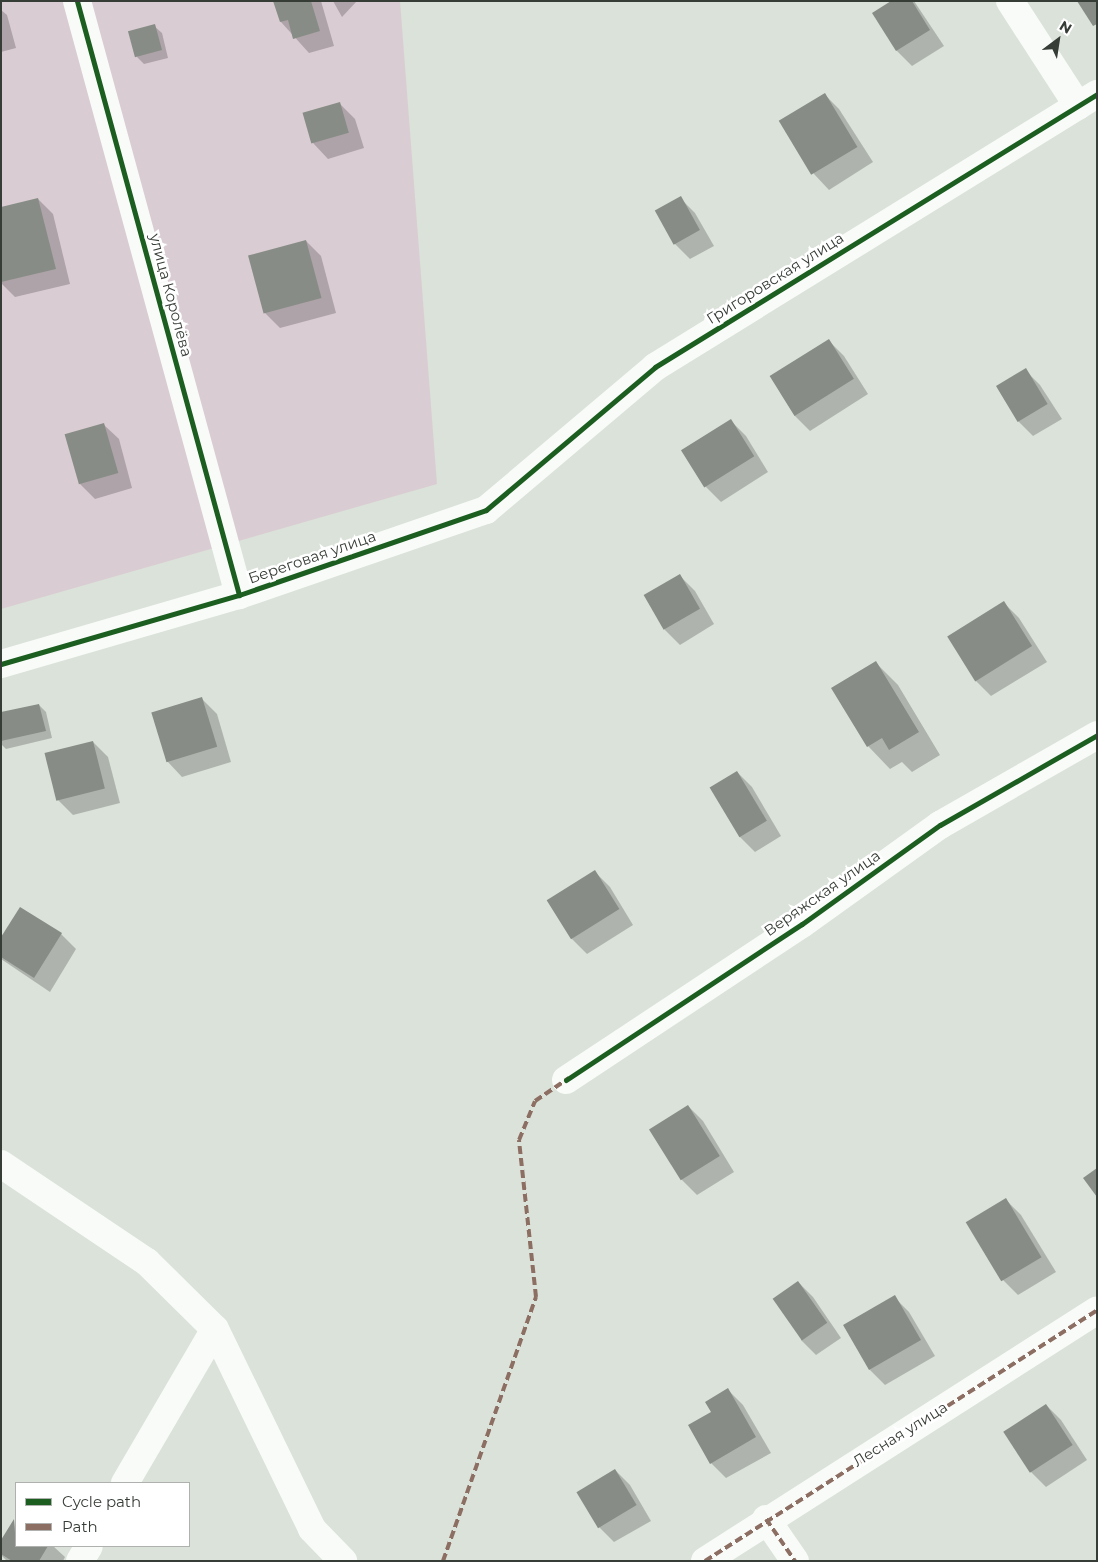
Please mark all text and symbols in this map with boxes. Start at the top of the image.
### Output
north arrow [1033,15,1083,65]
text: N [1056,17,1075,38]
street label: Григоровская улица [703,228,847,328]
street label: улица Королёва [146,231,196,359]
street label: Береговая улица [246,527,378,587]
street label: Веряжская улица [761,846,883,940]
street label: Лесная улица [849,1398,951,1470]
legend [15,1482,190,1547]
text: Cycle path [62,1492,141,1511]
text: Path [62,1517,98,1536]

